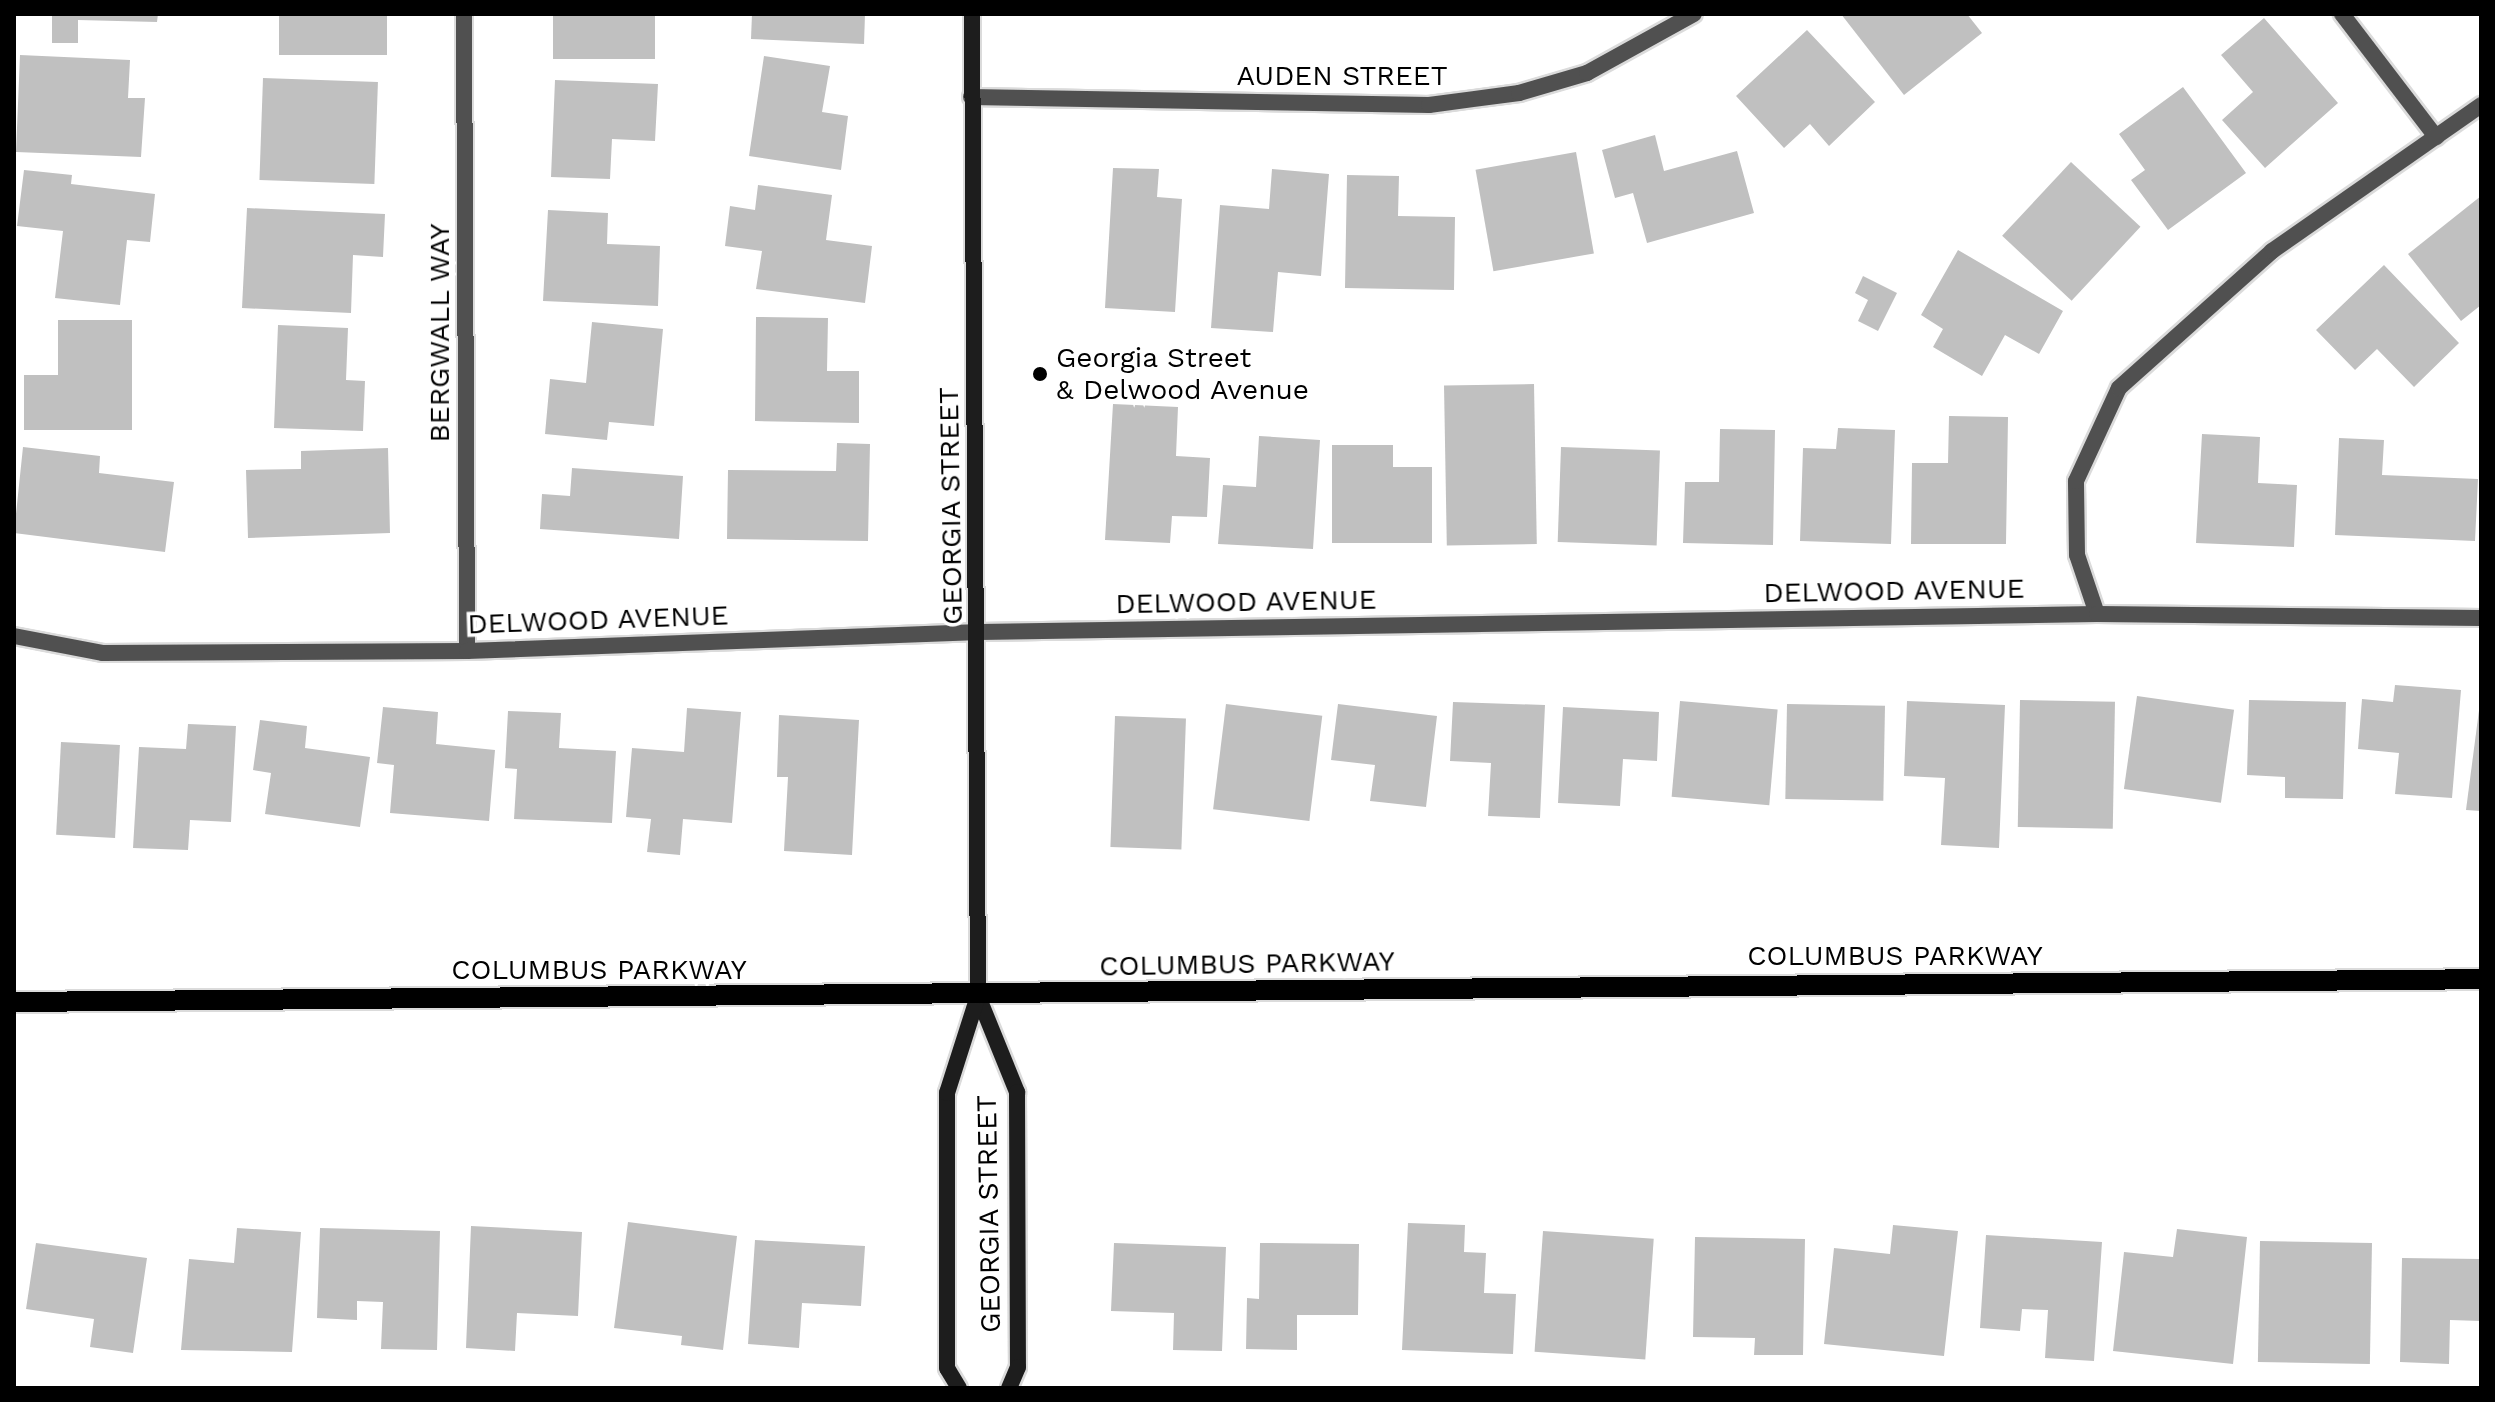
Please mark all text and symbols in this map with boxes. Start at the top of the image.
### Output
street label: AUDEN STREET [1236,59,1448,93]
street label: BERGWALL WAY [423,223,457,443]
place label: Georgia Street & Delwood Avenue [1056,341,1310,407]
marker: Georgia Street & Delwood Avenue [1031,365,1049,383]
street label: GEORGIA STREET [932,386,970,626]
street label: DELWOOD AVENUE [1763,572,2025,610]
street label: DELWOOD AVENUE [1115,583,1377,621]
street label: DELWOOD AVENUE [466,599,730,641]
street label: COLUMBUS PARKWAY [1747,939,2043,973]
street label: COLUMBUS PARKWAY [1099,945,1395,983]
street label: COLUMBUS PARKWAY [451,953,747,987]
street label: GEORGIA STREET [970,1094,1008,1334]

